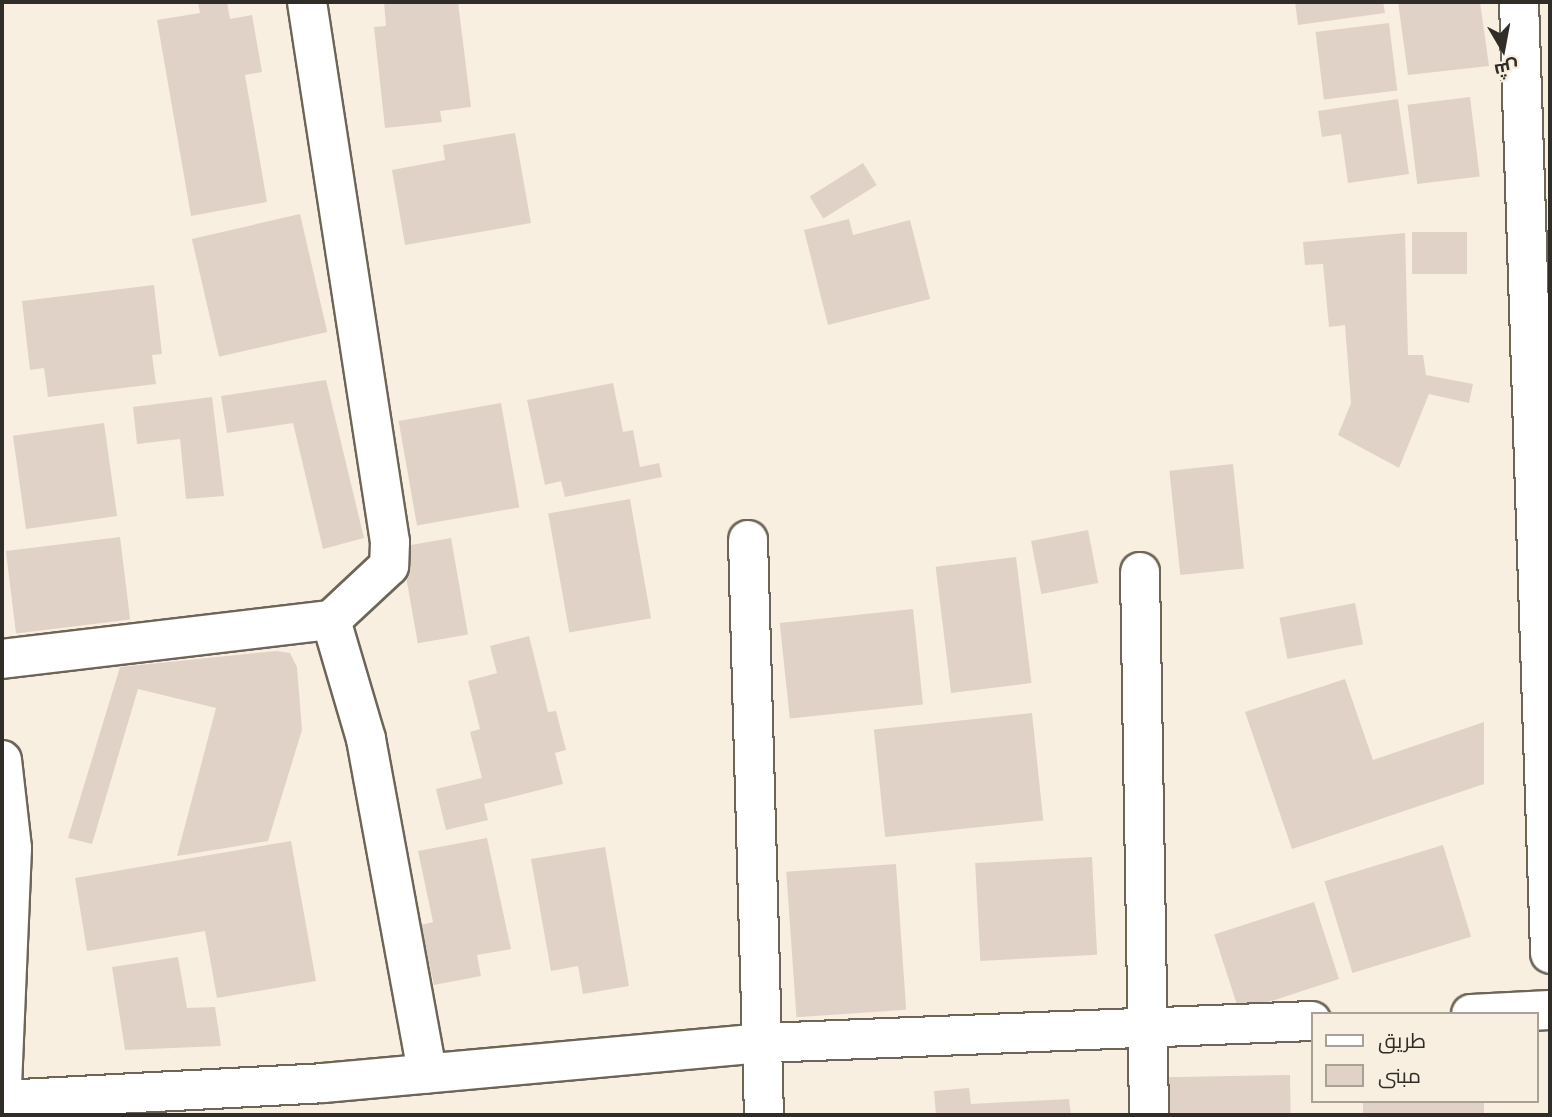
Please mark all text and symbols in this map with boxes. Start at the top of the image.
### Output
north arrow [1468,14,1538,84]
text: ش [1493,56,1521,84]
legend [1310,1012,1538,1103]
text: طريق [1378,1027,1426,1054]
text: مبنى [1378,1062,1421,1089]

